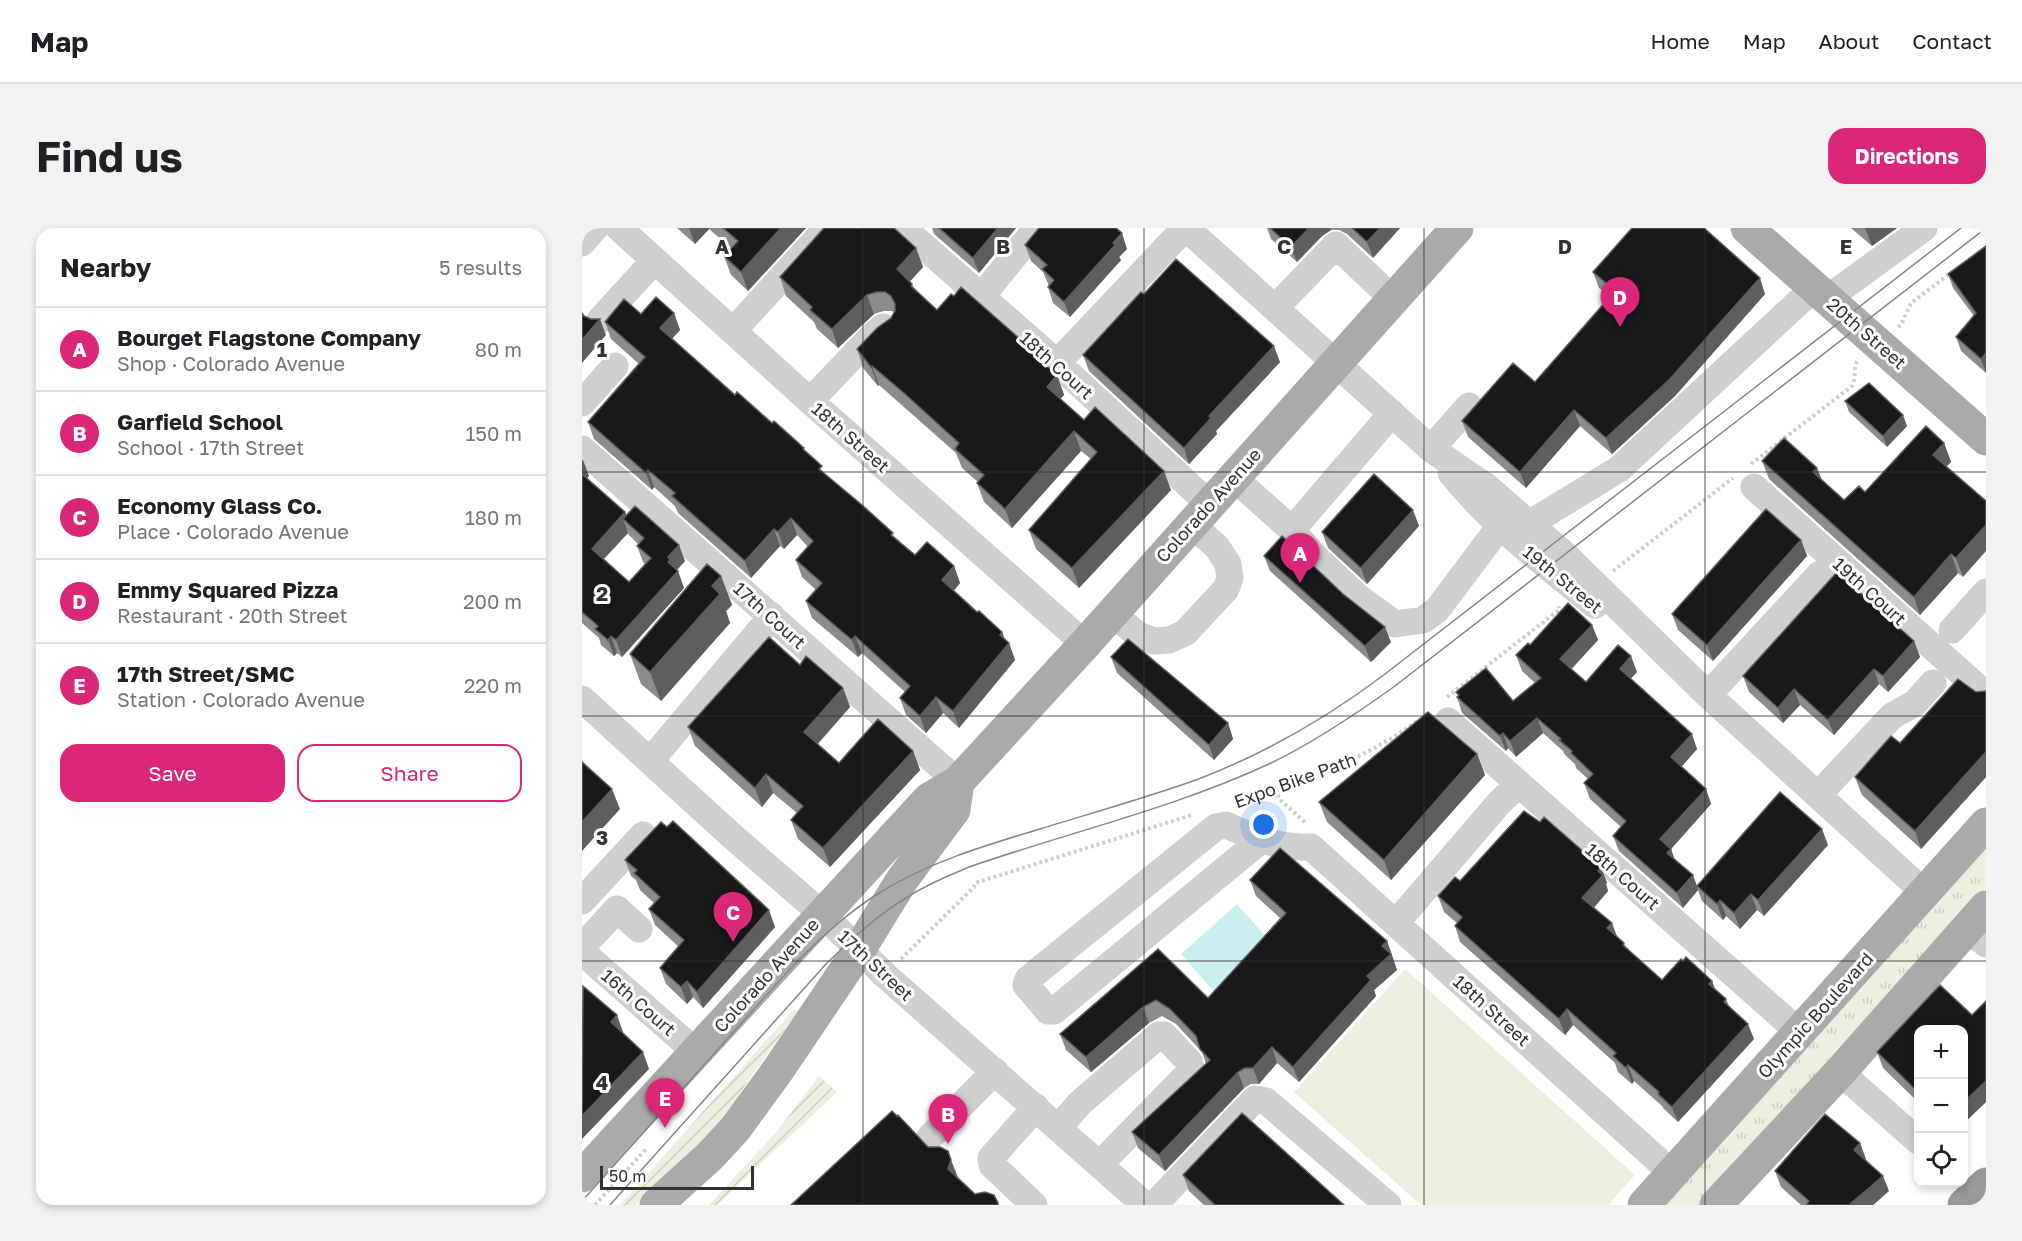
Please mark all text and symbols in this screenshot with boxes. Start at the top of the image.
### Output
text: Map [30,25,88,58]
text: Home [1650,28,1710,54]
text: Map [1743,28,1786,54]
text: About [1819,28,1879,54]
text: Contact [1912,28,1992,54]
button: Directions [1828,128,1986,184]
text: Find us [36,131,183,181]
text: A [715,234,729,258]
text: B [996,234,1010,258]
text: C [1277,234,1291,258]
text: D [1558,234,1572,258]
text: E [1840,234,1852,258]
text: Nearby [60,252,151,283]
text: 5 results [439,255,522,279]
pin: D [1600,278,1640,327]
street label: 20th Street [1823,293,1911,373]
text: Bourget Flagstone Company [117,324,421,351]
street label: 18th Court [1016,326,1098,404]
text: A [72,337,87,361]
text: 80 m [475,337,522,361]
text: 1 [597,337,607,361]
text: Shop · Colorado Avenue [117,351,345,375]
street label: 18th Street [808,397,894,477]
text: Garfield School [117,408,283,435]
text: B [72,421,87,445]
text: 150 m [466,421,522,445]
text: School · 17th Street [117,435,304,459]
street label: Colorado Avenue [1151,443,1265,567]
text: Economy Glass Co. [117,492,323,519]
text: C [72,505,87,529]
text: 180 m [465,505,522,529]
text: Place · Colorado Avenue [117,519,349,543]
pin: A [1280,534,1320,583]
street label: 19th Street [1519,540,1607,618]
street label: 19th Court [1829,552,1911,630]
text: Emmy Squared Pizza [117,576,338,603]
street label: 17th Court [729,577,811,653]
text: 2 [596,581,608,605]
text: D [72,589,87,613]
text: 200 m [463,589,522,613]
text: Restaurant · 20th Street [117,603,348,627]
text: 17th Street/SMC [117,660,295,687]
text: E [73,673,86,697]
text: 220 m [464,673,522,697]
text: Station · Colorado Avenue [117,687,365,711]
button: Save [60,744,285,802]
button: Share [297,744,522,802]
street label: Expo Bike Path [1231,748,1359,812]
your location [1249,810,1278,839]
text: 3 [596,825,608,849]
street label: 18th Court [1581,838,1665,914]
pin: C [714,892,752,942]
street label: Colorado Avenue [709,913,823,1037]
street label: 17th Street [834,925,918,1005]
street label: Olympic Boulevard [1753,947,1877,1083]
street label: 16th Court [597,964,681,1040]
street label: 18th Street [1449,970,1535,1050]
map controls [1914,1025,1968,1187]
button: + [1914,1025,1968,1079]
text: 4 [596,1070,608,1094]
pin: E [646,1078,685,1128]
button: − [1914,1079,1968,1133]
pin: B [928,1094,968,1144]
button: locate [1914,1133,1968,1187]
scale bar [600,1163,754,1190]
text: 50 m [609,1166,646,1186]

